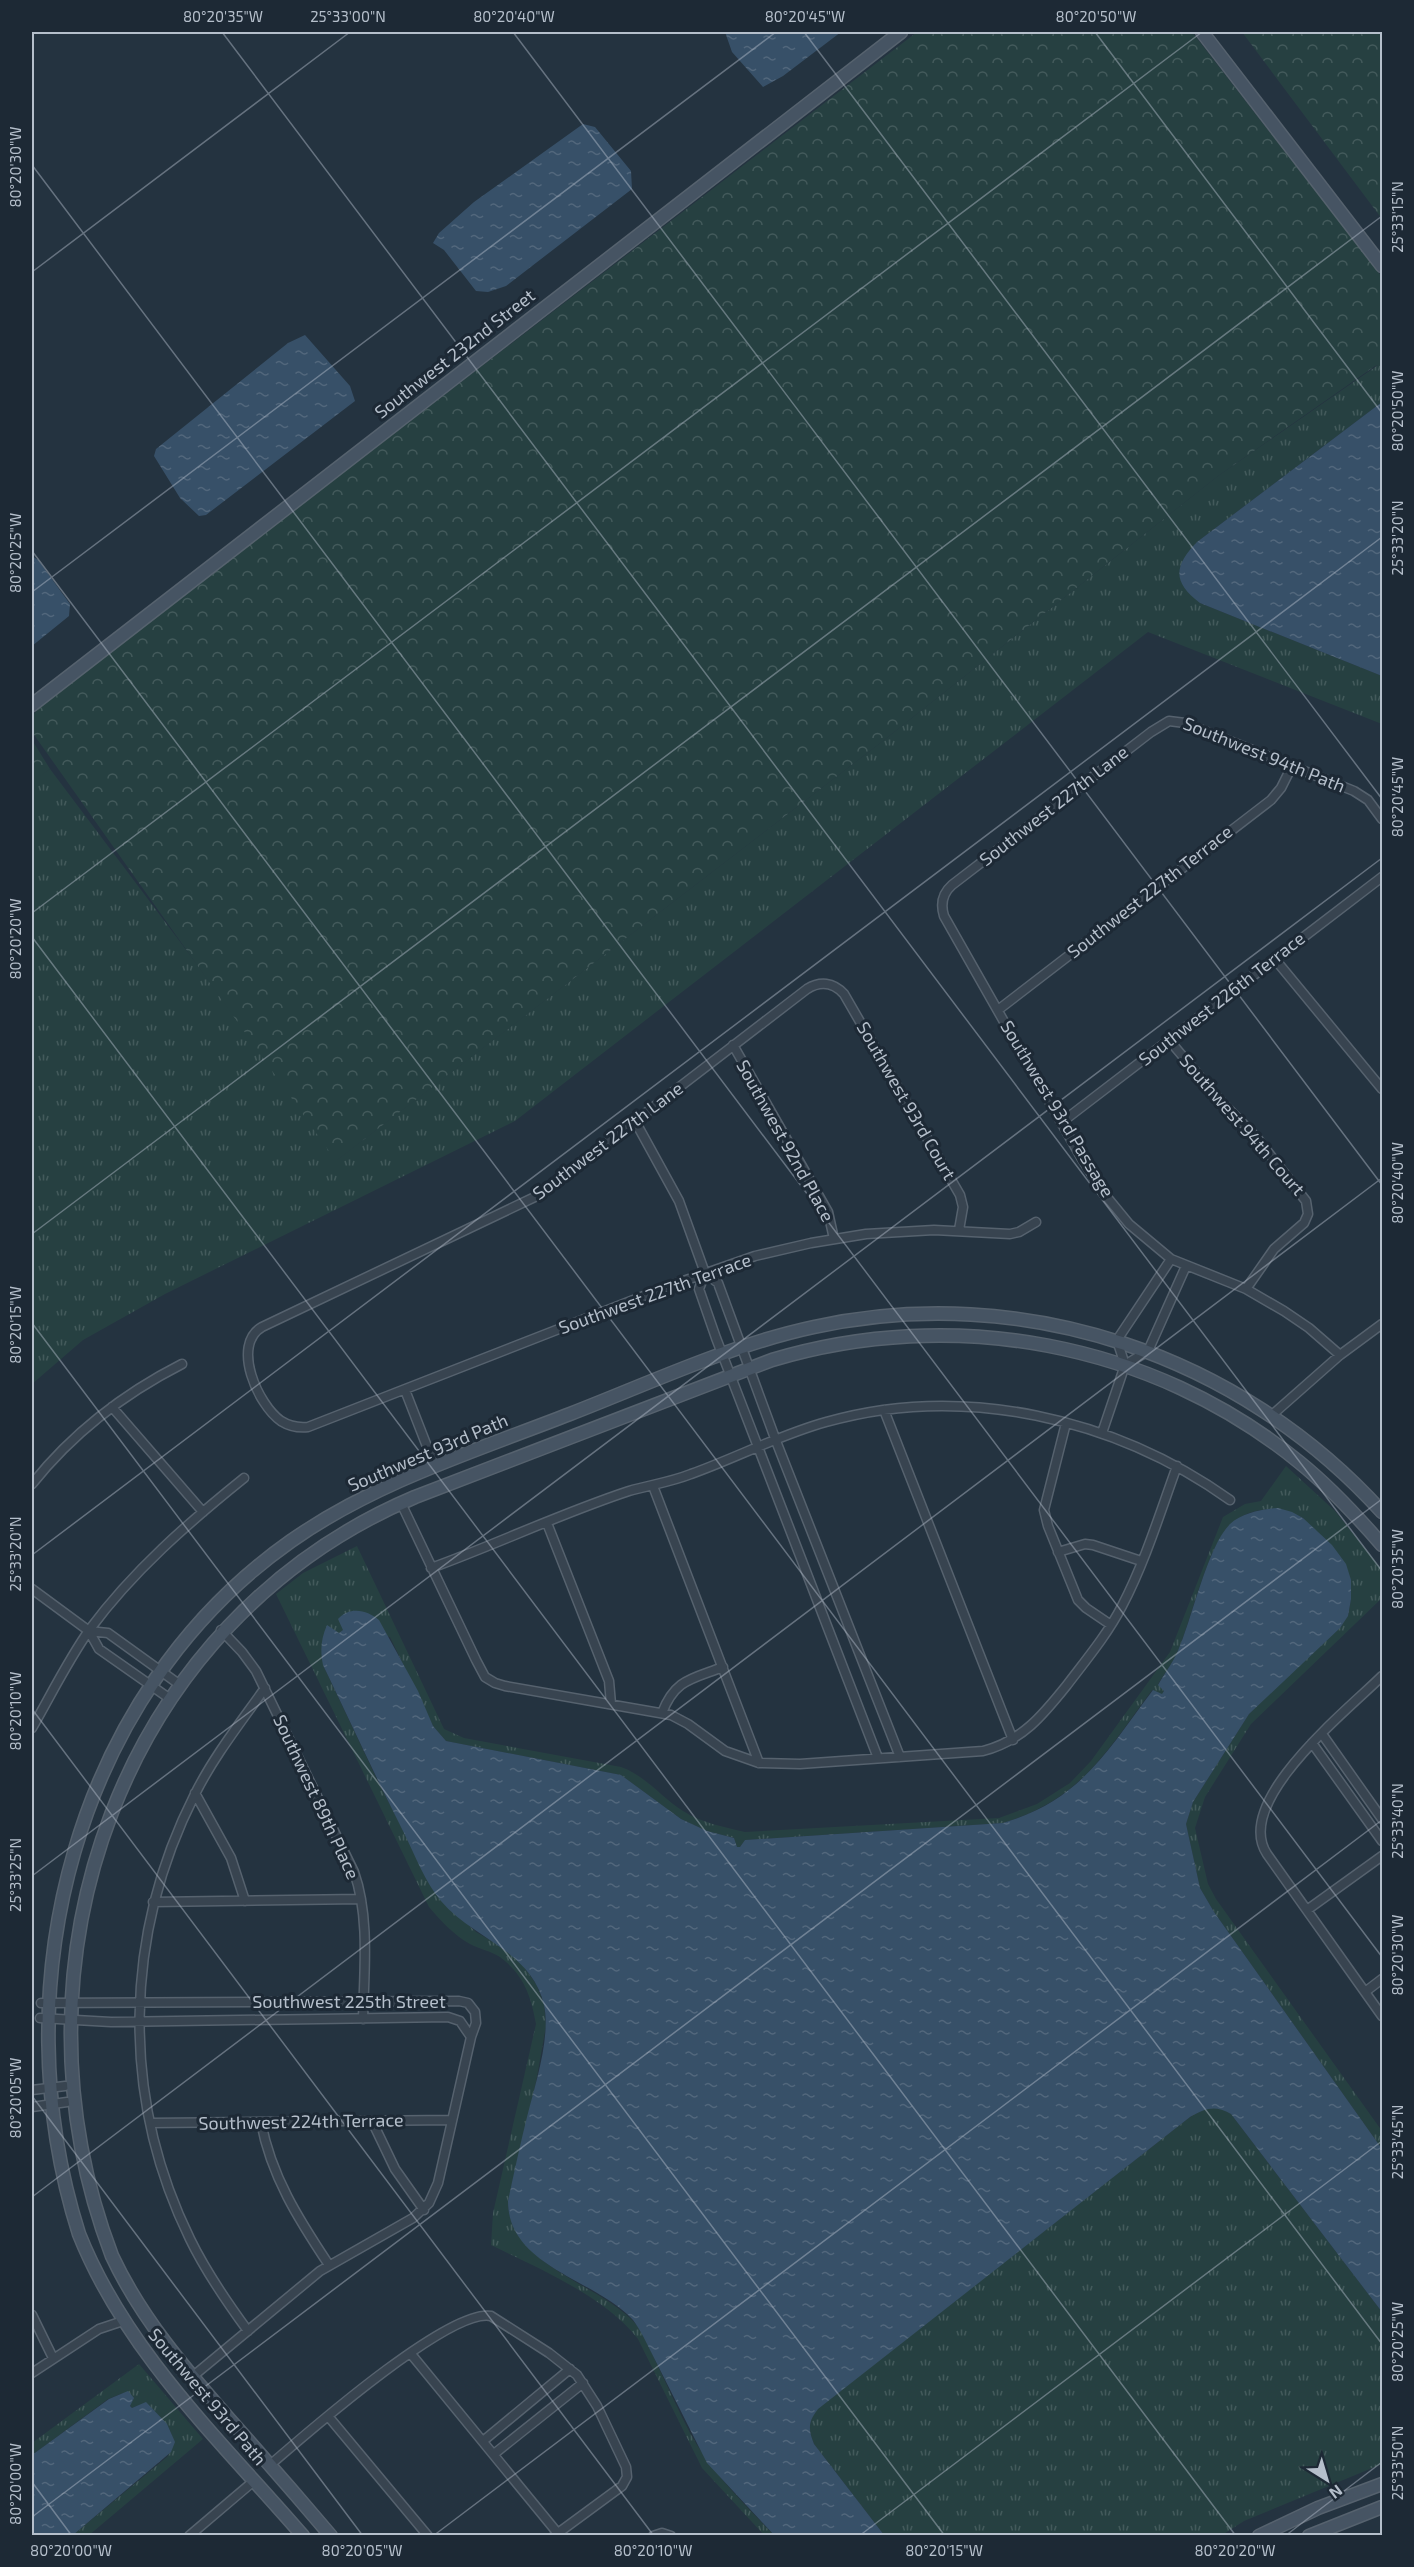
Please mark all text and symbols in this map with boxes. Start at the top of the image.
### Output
text: 80°20'35"W [183,7,263,25]
text: 25°33'00"N [310,7,386,25]
text: 80°20'40"W [473,7,555,25]
text: 80°20'45"W [765,7,845,25]
text: 80°20'50"W [1056,7,1136,25]
text: 80°20'30"W [6,126,24,208]
text: 25°33'15"N [1388,181,1406,253]
street label: Southwest 232nd Street [370,284,539,423]
text: 80°20'50"W [1388,371,1406,451]
text: 25°33'20"N [1388,500,1406,576]
text: 80°20'25"W [6,513,24,593]
street label: Southwest 94th Path [1180,712,1349,797]
street label: Southwest 227th Lane [975,740,1132,870]
text: 80°20'45"W [1388,757,1406,837]
street label: Southwest 227th Terrace [1062,820,1236,963]
text: 80°20'20"W [6,898,24,980]
street label: Southwest 226th Terrace [1134,927,1309,1070]
street label: Southwest 93rd Passage [996,1016,1119,1201]
street label: Southwest 93rd Court [853,1018,961,1184]
street label: Southwest 94th Court [1175,1049,1310,1200]
street label: Southwest 92nd Place [732,1056,840,1225]
street label: Southwest 227th Lane [528,1077,687,1204]
text: 80°20'40"W [1388,1142,1406,1224]
street label: Southwest 227th Terrace [555,1248,754,1338]
text: 80°20'15"W [6,1286,24,1364]
street label: Southwest 93rd Path [344,1408,511,1496]
text: 25°33'20"N [6,1516,24,1592]
text: 80°20'35"W [1388,1529,1406,1609]
text: 80°20'10"W [6,1672,24,1750]
street label: Southwest 89th Place [269,1711,365,1882]
text: 25°33'40"N [1388,1783,1406,1859]
text: 25°33'25"N [6,1838,24,1912]
text: 80°20'30"W [1388,1914,1406,1996]
street label: Southwest 225th Street [252,1990,446,2012]
text: 80°20'05"W [6,2058,24,2138]
text: 25°33'45"N [1388,2105,1406,2179]
street label: Southwest 224th Terrace [198,2108,404,2134]
text: 80°20'25"W [1388,2302,1406,2382]
street label: Southwest 93rd Path [144,2323,271,2469]
text: 25°33'50"N [1388,2426,1406,2500]
text: 80°20'00"W [6,2443,24,2525]
north arrow [1297,2450,1357,2510]
text: N [1326,2481,1347,2503]
text: 80°20'00"W [30,2541,112,2559]
text: 80°20'05"W [322,2541,402,2559]
text: 80°20'10"W [614,2541,692,2559]
text: 80°20'15"W [905,2541,983,2559]
text: 80°20'20"W [1194,2541,1276,2559]

